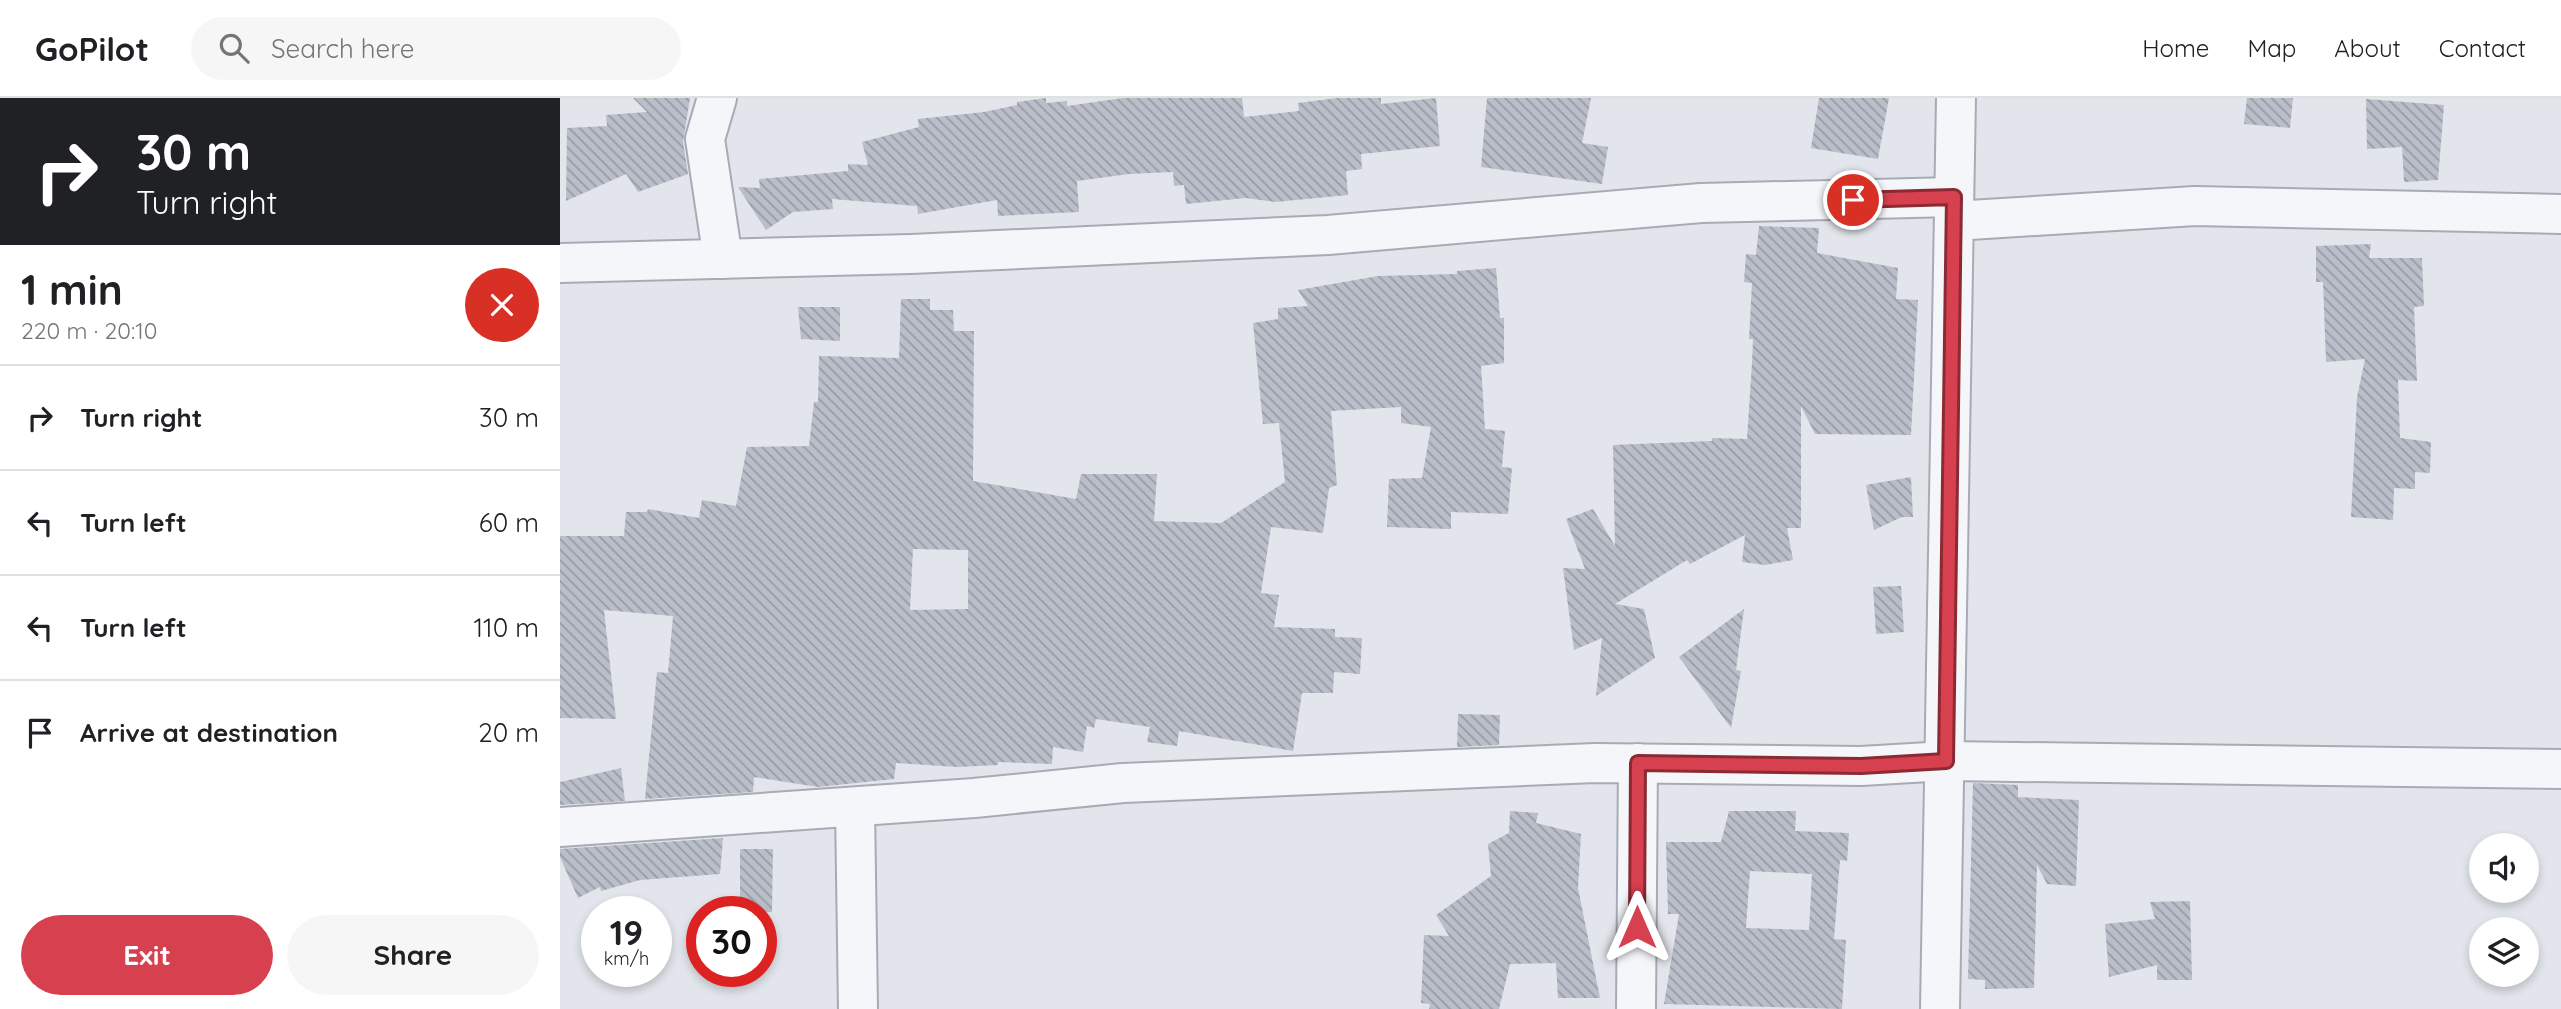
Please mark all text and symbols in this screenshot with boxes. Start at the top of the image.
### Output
search box [191,17,681,80]
text: GoPilot [35,28,149,69]
icon: search [215,29,253,67]
text: Search here [271,32,414,65]
text: Home [2142,33,2209,63]
text: Map [2247,33,2296,63]
text: About [2334,33,2401,63]
text: Contact [2439,33,2526,63]
text: 30 m [136,121,251,182]
icon: right [21,126,112,217]
pin [1823,170,1883,230]
icon: arrive [1834,181,1872,219]
text: Turn right [136,182,277,222]
text: 1 min [21,263,123,316]
button: close [465,268,539,342]
text: 220 m · 20:10 [21,316,157,345]
icon: right [21,399,59,437]
text: Turn right [80,401,202,434]
text: 30 m [479,401,539,434]
icon: left [21,504,59,542]
text: Turn left [80,506,187,539]
text: 60 m [479,506,539,539]
icon: left [21,609,59,647]
text: Turn left [80,611,187,644]
text: 110 m [473,611,539,644]
icon: arrive [21,714,59,752]
text: Arrive at destination [80,716,338,749]
text: 20 m [478,716,539,749]
map controls [2469,833,2539,987]
button: sound [2469,833,2539,903]
position arrow [1600,890,1674,964]
speed limit sign: 30 [686,896,777,987]
text: 19 [610,910,643,954]
button: Exit [21,915,273,995]
button: Share [287,915,539,995]
button: layers [2469,917,2539,987]
text: km/h [604,947,649,970]

